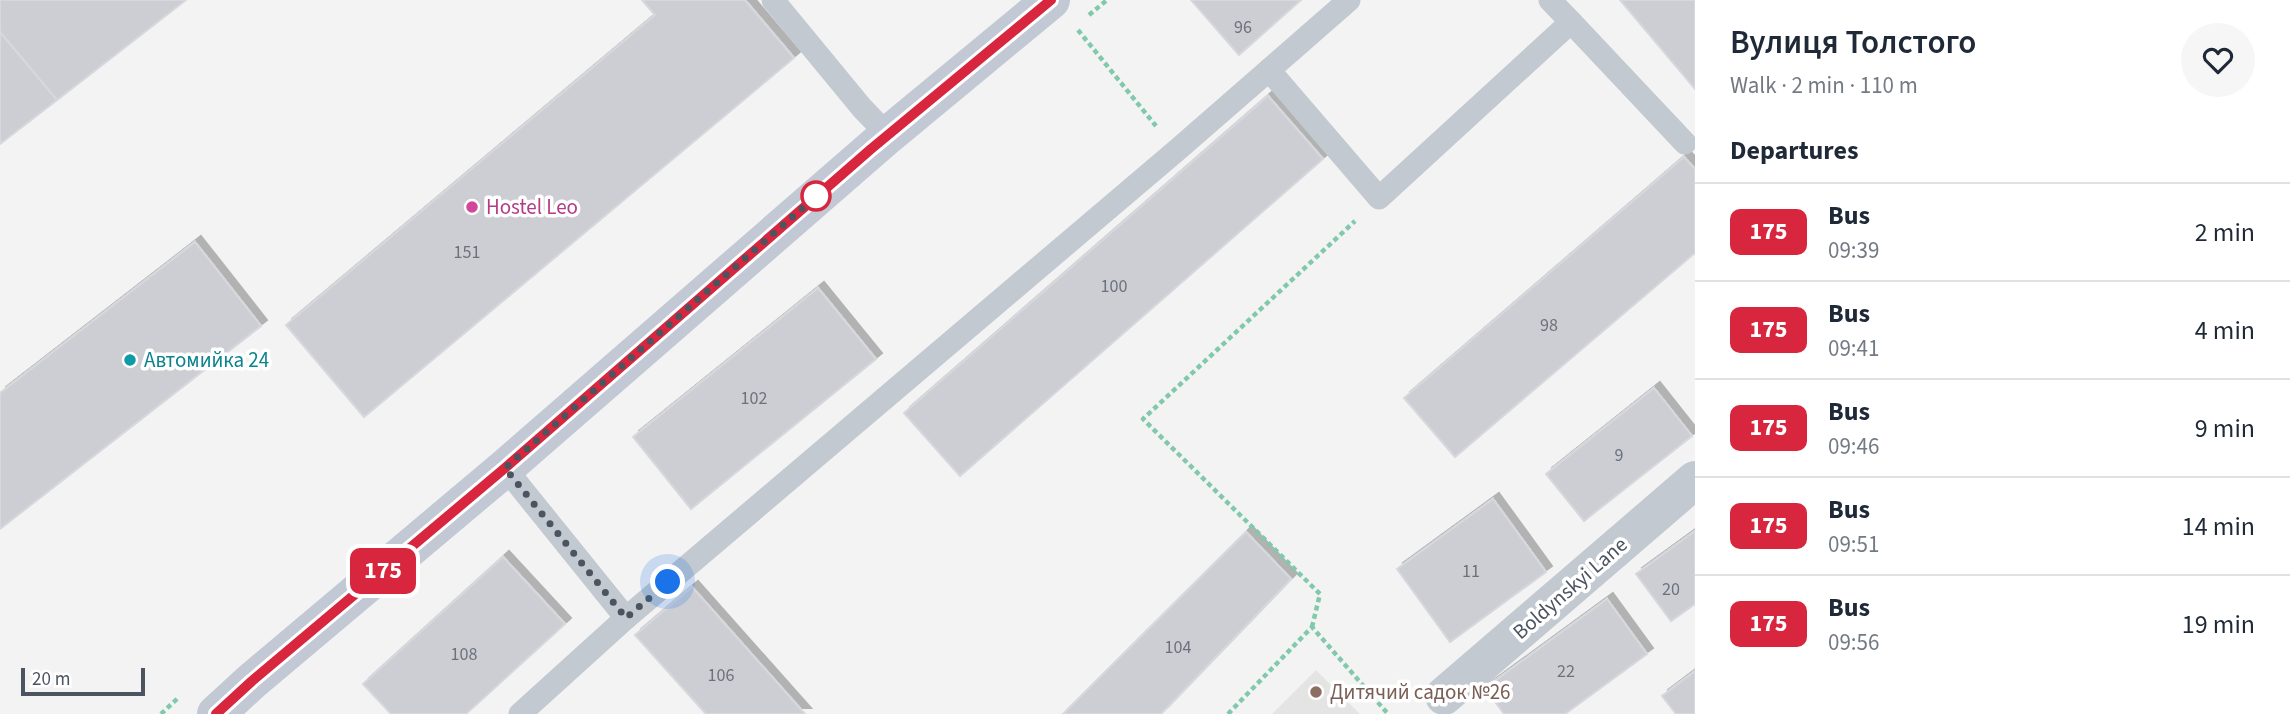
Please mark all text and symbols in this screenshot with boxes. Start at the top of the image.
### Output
house number: 96 [1234,15,1252,40]
text: Вулиця Толстого [1730,19,1976,66]
button: heart [2181,23,2255,97]
text: Walk · 2 min · 110 m [1730,69,1918,102]
text: Departures [1730,132,1858,169]
unlabelled marker [801,181,831,211]
place label: Hostel Leo [486,192,578,222]
text: Bus [1828,197,1870,234]
marker: Hostel Leo [464,199,480,215]
text: 175 [1749,214,1788,249]
text: 2 min [2195,214,2255,251]
text: 09:39 [1828,234,1879,267]
house number: 151 [454,240,480,265]
house number: 100 [1101,274,1127,299]
text: Bus [1828,295,1870,332]
text: 175 [1749,312,1788,347]
text: 4 min [2195,312,2255,349]
house number: 98 [1540,313,1558,338]
text: 09:41 [1828,332,1879,365]
place label: Автомийка 24 [144,345,269,375]
marker: Автомийка 24 [122,352,138,368]
house number: 102 [741,386,767,411]
text: Bus [1828,393,1870,430]
text: 175 [1749,410,1788,445]
text: 9 min [2195,410,2255,447]
text: 09:46 [1828,430,1879,463]
house number: 9 [1615,443,1624,468]
text: Bus [1828,491,1870,528]
text: 175 [1749,508,1788,543]
text: 14 min [2182,508,2255,545]
text: 09:51 [1828,528,1879,561]
street label: Boldynskyi Lane [1506,530,1634,646]
line badge: 175 [343,548,423,594]
text: 175 [364,553,402,588]
house number: 11 [1462,559,1480,584]
your location [650,564,685,599]
house number: 20 [1662,577,1680,602]
text: Bus [1828,589,1870,626]
text: 175 [1749,606,1788,641]
text: 19 min [2182,606,2255,643]
text: 09:56 [1828,626,1879,659]
house number: 104 [1165,635,1191,660]
house number: 108 [451,642,477,667]
house number: 22 [1557,659,1575,684]
house number: 106 [708,663,734,688]
scale bar [21,665,145,697]
text: 20 m [32,666,70,693]
place label: Дитячий садок №26 [1330,677,1511,707]
marker: Дитячий садок №26 [1308,684,1324,700]

